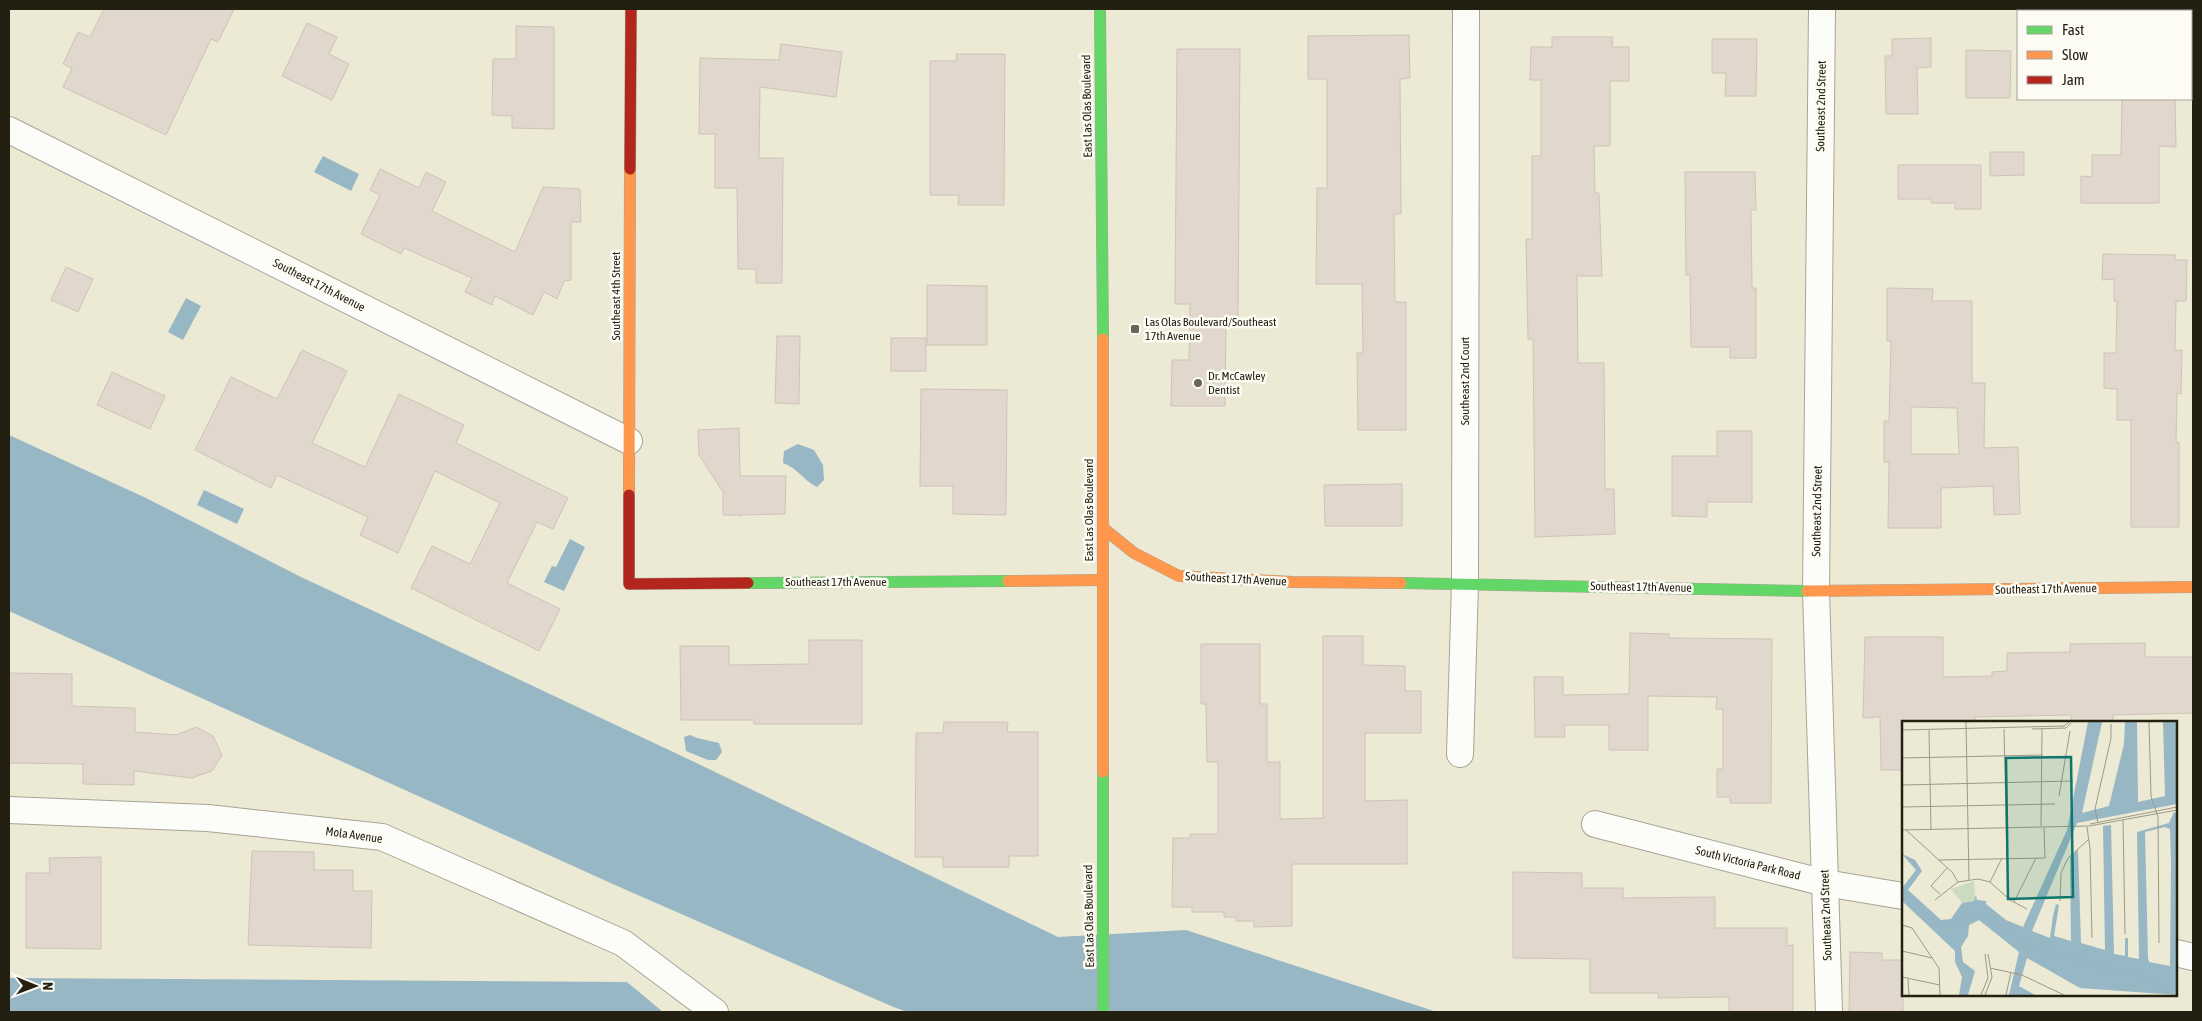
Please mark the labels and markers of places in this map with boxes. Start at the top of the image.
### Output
place label: Las Olas Boulevard/Southeast 17th Avenue [1145,315,1277,343]
marker: Las Olas Boulevard/Southeast 17th Avenue [1129,323,1141,335]
place label: Dr. McCawley Dentist [1208,369,1266,397]
marker: Dr. McCawley Dentist [1192,377,1204,389]

